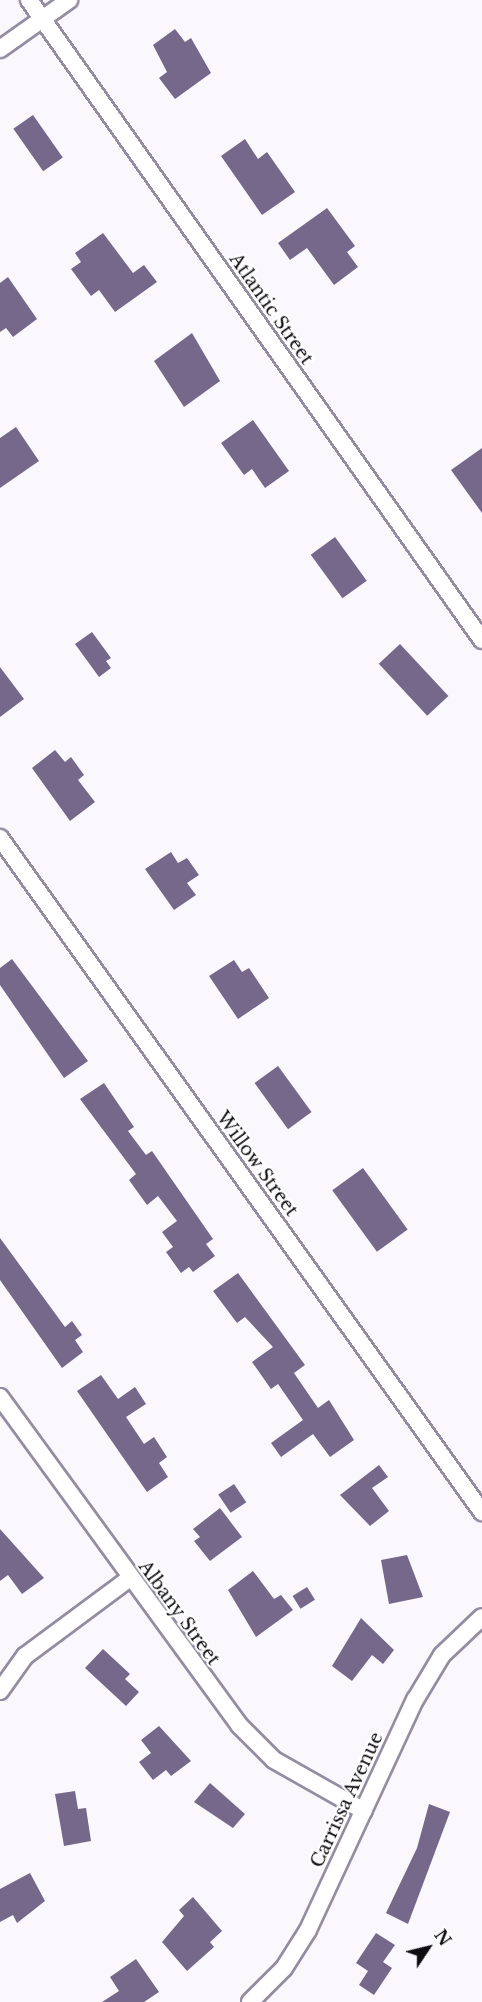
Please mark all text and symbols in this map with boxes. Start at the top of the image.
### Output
street label: Atlantic Street [225,249,317,369]
street label: Willow Street [212,1107,302,1221]
street label: Albany Street [134,1556,224,1670]
street label: Carrissa Avenue [306,1728,388,1872]
north arrow [398,1918,458,1978]
text: N [430,1926,455,1950]

